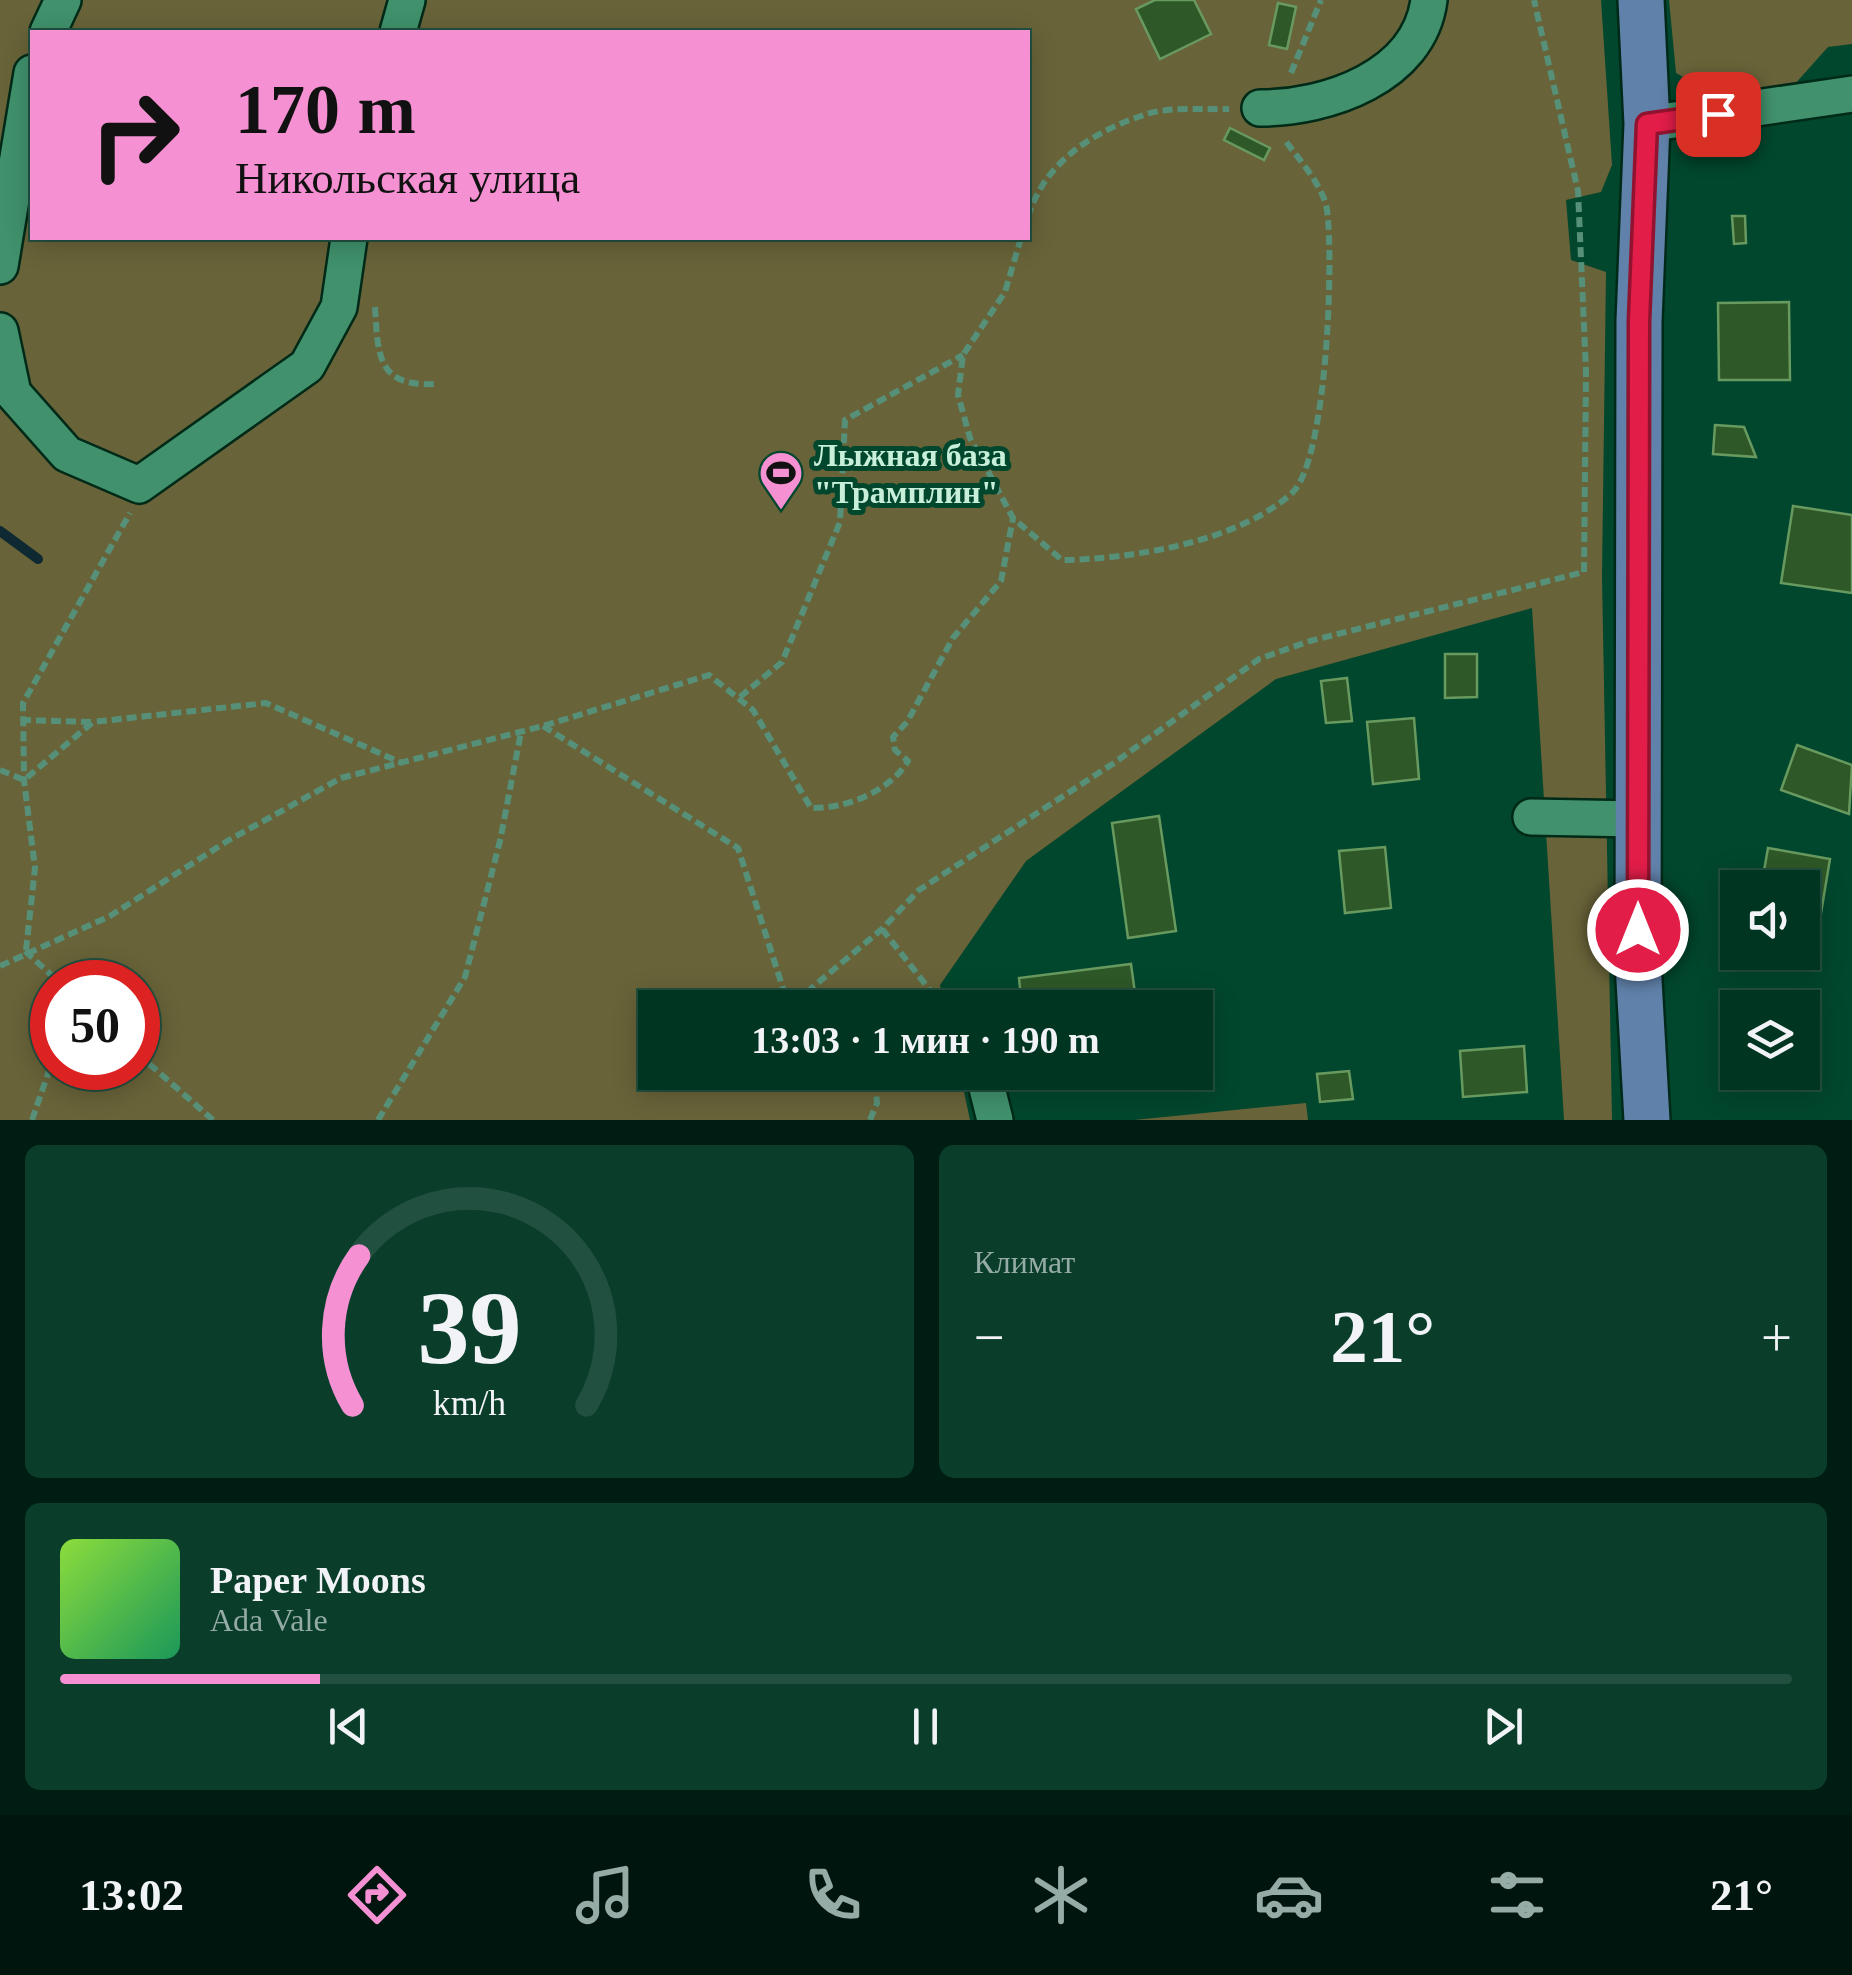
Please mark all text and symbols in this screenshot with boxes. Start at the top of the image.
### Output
icon: right [70,70,200,200]
text: 170 m [235,71,416,148]
pin [1676,72,1761,157]
icon: arrive [1691,87,1746,142]
text: Никольская улица [235,153,580,203]
place label: Лыжная база "Трамплин" [814,437,1007,510]
sports icon: Лыжная база "Трамплин" [758,450,804,511]
map controls [1720,870,1820,1090]
button: sound [1720,870,1820,970]
position arrow [1586,878,1690,982]
speed limit sign: 50 [30,960,160,1090]
button: layers [1720,990,1820,1090]
text: 13:03 · 1 мин · 190 m [751,1019,1100,1061]
text: Климат [974,1244,1075,1280]
text: 39 [417,1270,521,1385]
text: 21° [1330,1295,1435,1378]
text: − [974,1307,1005,1368]
text: + [1761,1307,1792,1368]
text: km/h [433,1383,506,1423]
text: Paper Moons [210,1559,426,1601]
text: Ada Vale [210,1602,328,1638]
icon: previous [321,1699,376,1754]
icon: pause [898,1699,953,1754]
icon: next [1476,1699,1531,1754]
icon: directions [342,1860,412,1930]
icon: music [570,1860,640,1930]
icon: phone [798,1860,868,1930]
icon: climate [1026,1860,1096,1930]
icon: car [1254,1860,1324,1930]
icon: filters [1482,1860,1552,1930]
text: 13:02 [79,1870,184,1920]
text: 21° [1710,1870,1773,1920]

